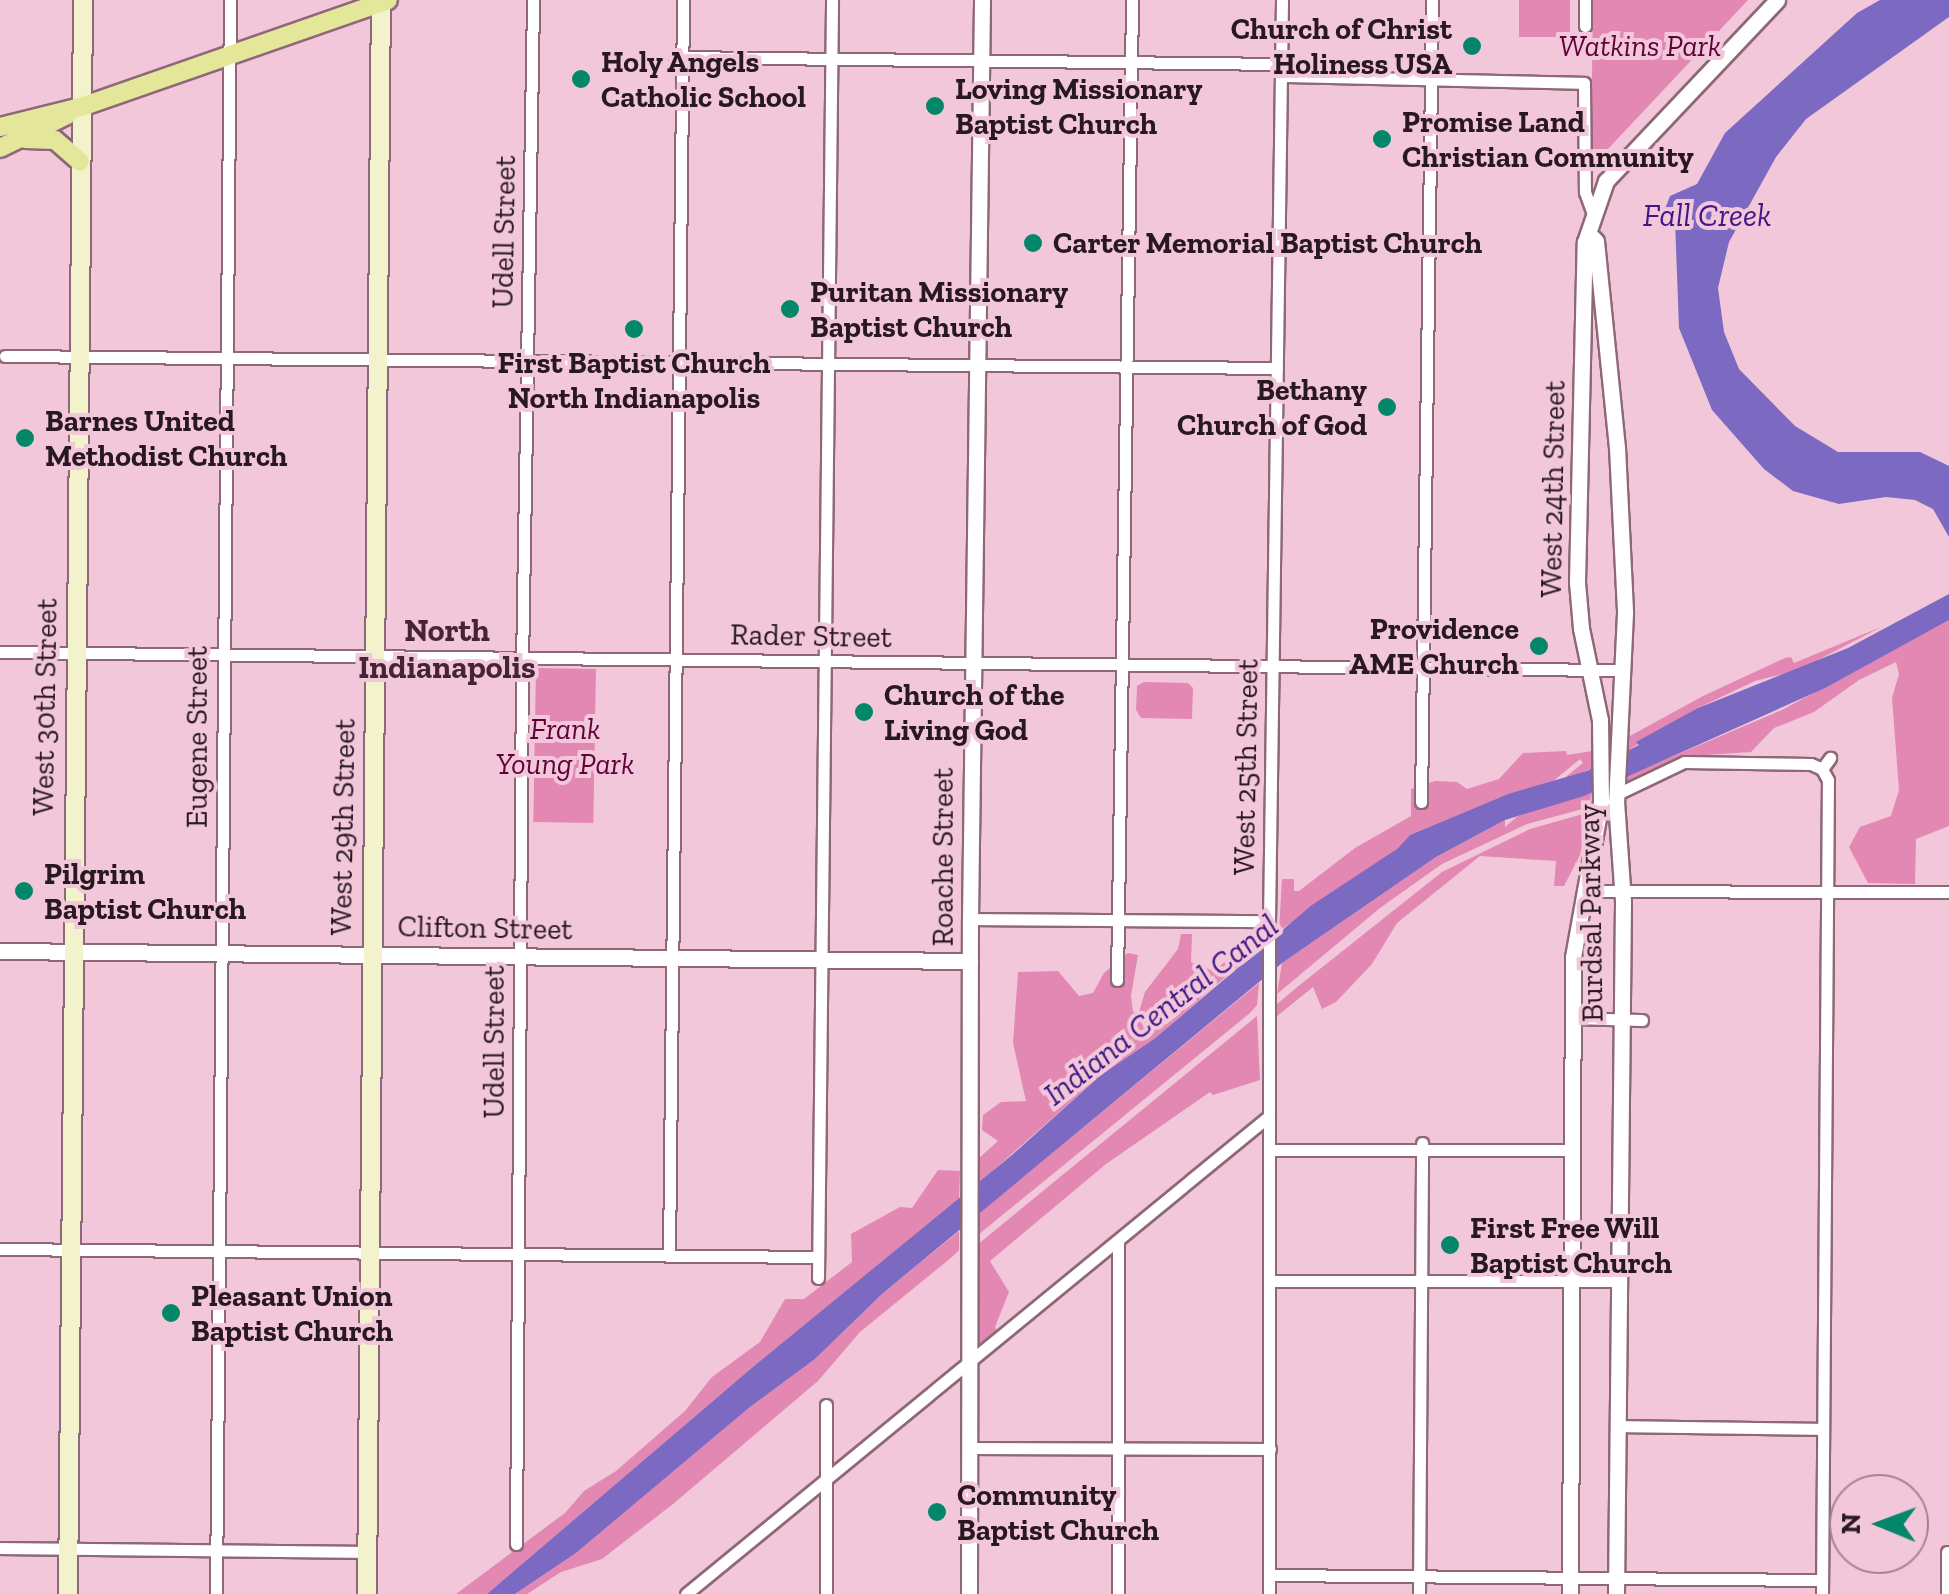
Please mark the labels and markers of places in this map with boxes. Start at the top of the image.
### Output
place label: Church of Christ Holiness USA [1231,11,1452,82]
marker: Church of Christ Holiness USA [1461,35,1483,57]
place label: Holy Angels Catholic School [601,44,806,114]
marker: Holy Angels Catholic School [570,68,592,90]
place label: Loving Missionary Baptist Church [955,71,1202,142]
marker: Loving Missionary Baptist Church [924,95,946,117]
place label: Promise Land Christian Community [1402,104,1694,174]
marker: Promise Land Christian Community [1371,128,1393,150]
place label: Carter Memorial Baptist Church [1053,225,1483,261]
marker: Carter Memorial Baptist Church [1022,232,1044,254]
place label: Puritan Missionary Baptist Church [810,274,1068,344]
marker: Puritan Missionary Baptist Church [779,298,801,320]
marker: First Baptist Church North Indianapolis [623,318,645,340]
place label: First Baptist Church North Indianapolis [498,345,770,416]
place label: Bethany Church of God [1177,372,1367,442]
marker: Bethany Church of God [1376,396,1398,418]
place label: Barnes United Methodist Church [45,403,287,474]
marker: Barnes United Methodist Church [14,427,36,449]
place label: Providence AME Church [1349,611,1519,682]
marker: Providence AME Church [1528,635,1550,657]
place label: Church of the Living God [884,677,1064,748]
marker: Church of the Living God [853,701,875,723]
place label: Pilgrim Baptist Church [44,856,246,926]
marker: Pilgrim Baptist Church [13,880,35,902]
place label: First Free Will Baptist Church [1470,1210,1672,1280]
marker: First Free Will Baptist Church [1439,1234,1461,1256]
place label: Pleasant Union Baptist Church [191,1278,393,1348]
marker: Pleasant Union Baptist Church [160,1302,182,1324]
place label: Community Baptist Church [957,1477,1159,1548]
marker: Community Baptist Church [926,1501,948,1523]

